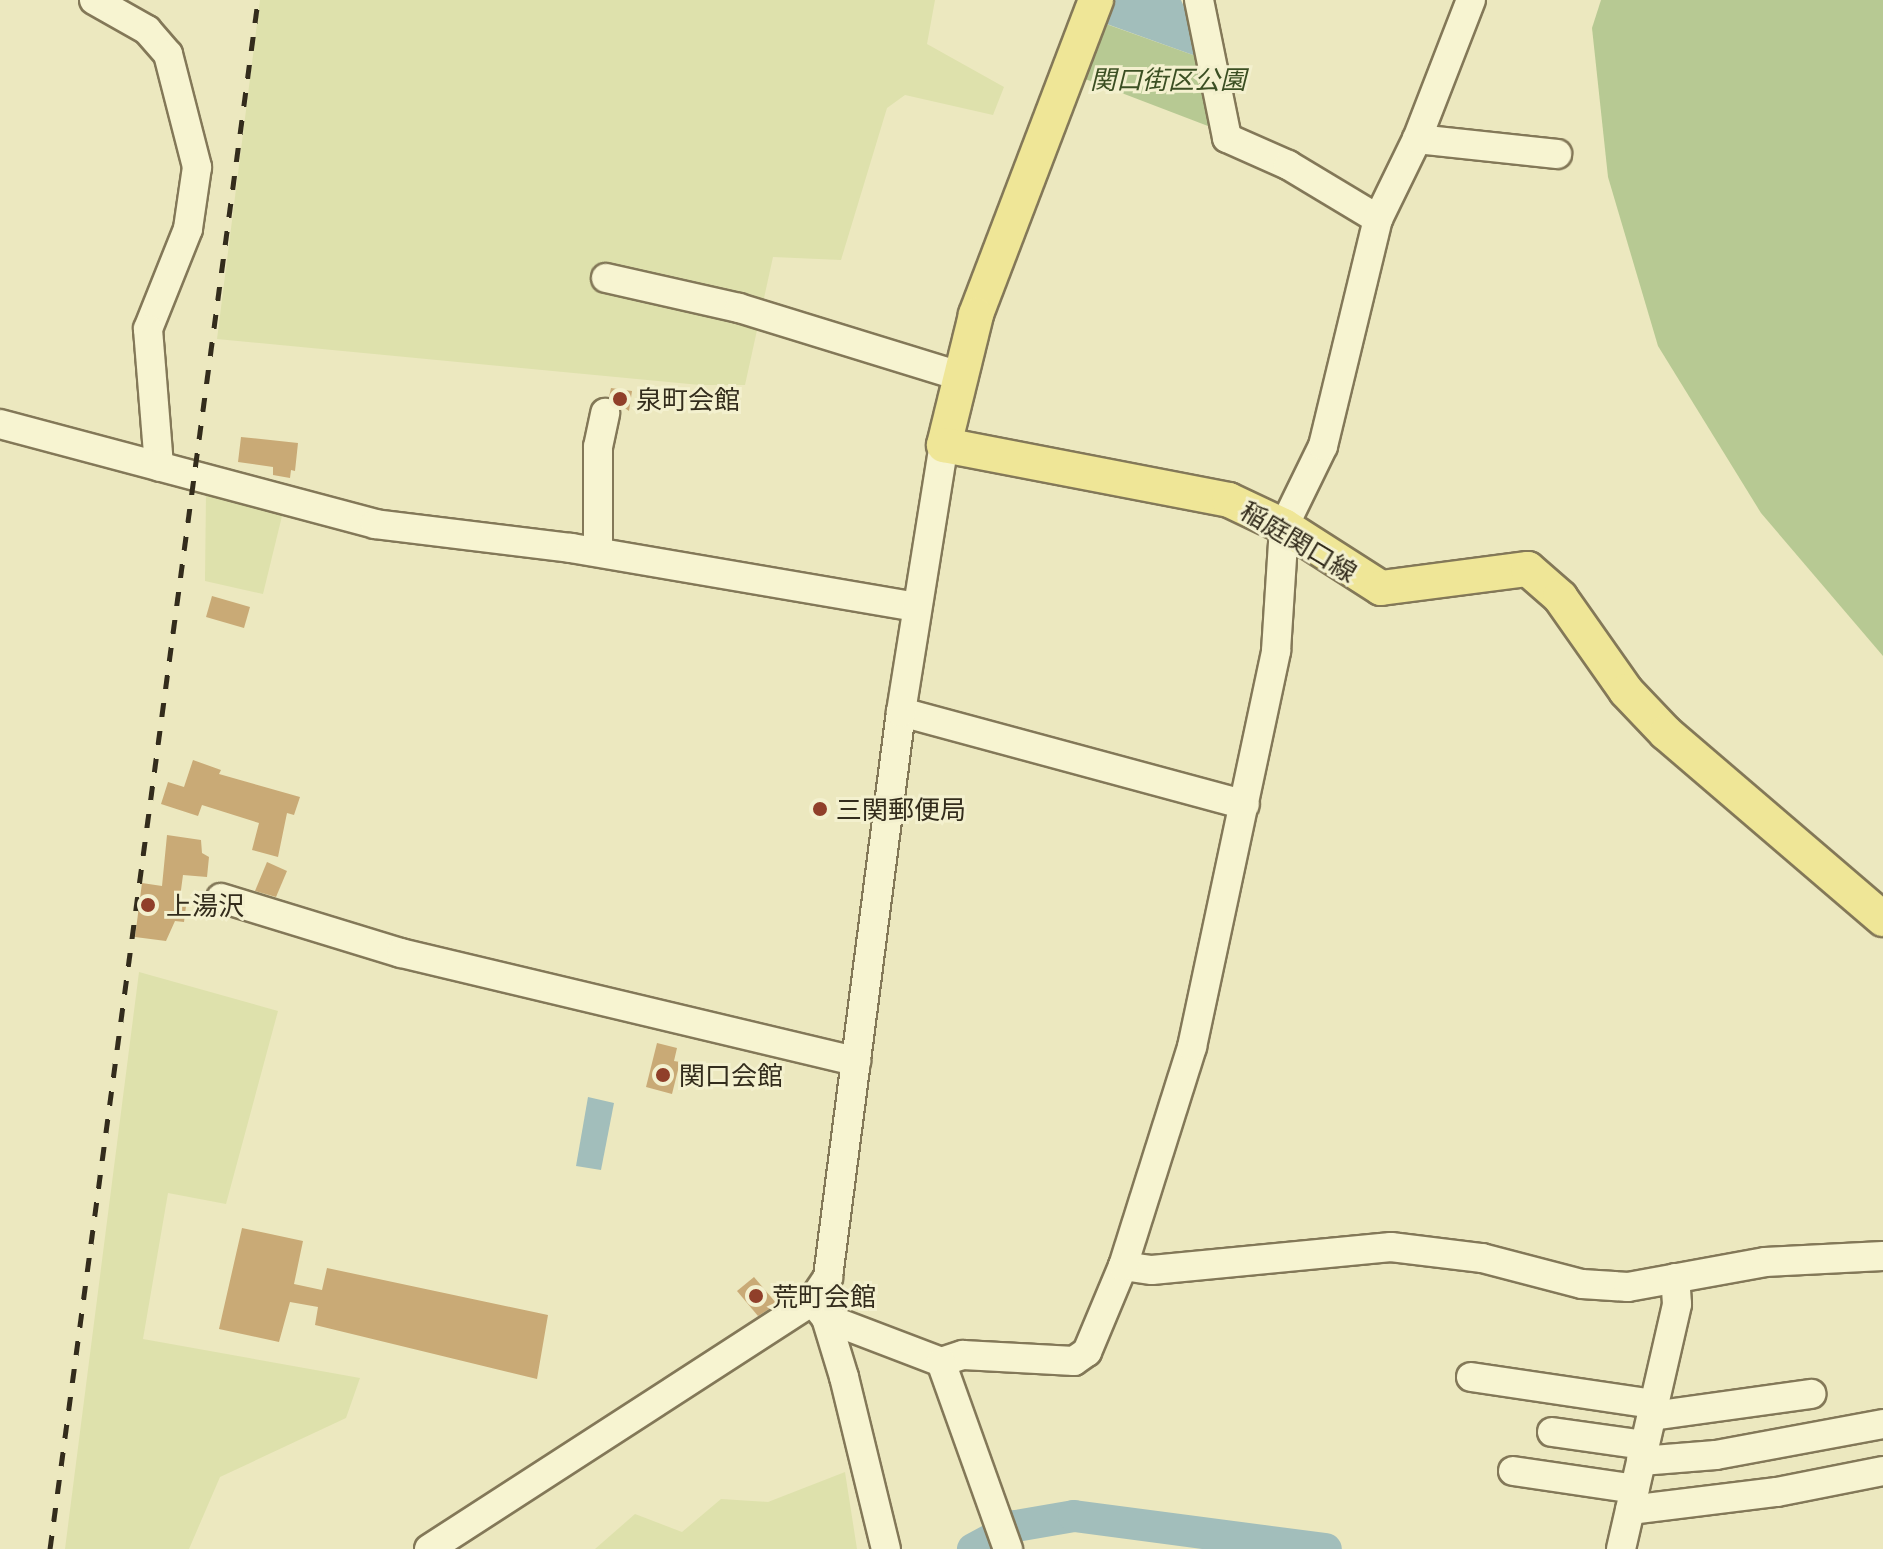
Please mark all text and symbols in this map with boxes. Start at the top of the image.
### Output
park label: 関口街区公園 [1090,63,1246,95]
place label: 泉町会館 [636,383,740,415]
marker: 泉町会館 [611,390,629,408]
street label: 稲庭関口線 [1235,494,1363,588]
place label: 三関郵便局 [836,793,966,825]
marker: 三関郵便局 [811,800,829,818]
place label: 上湯沢 [166,889,244,921]
marker: 上湯沢 [137,894,159,916]
place label: 関口会館 [679,1059,783,1091]
marker: 関口会館 [654,1066,672,1084]
place label: 荒町会館 [772,1280,876,1312]
marker: 荒町会館 [747,1287,765,1305]

